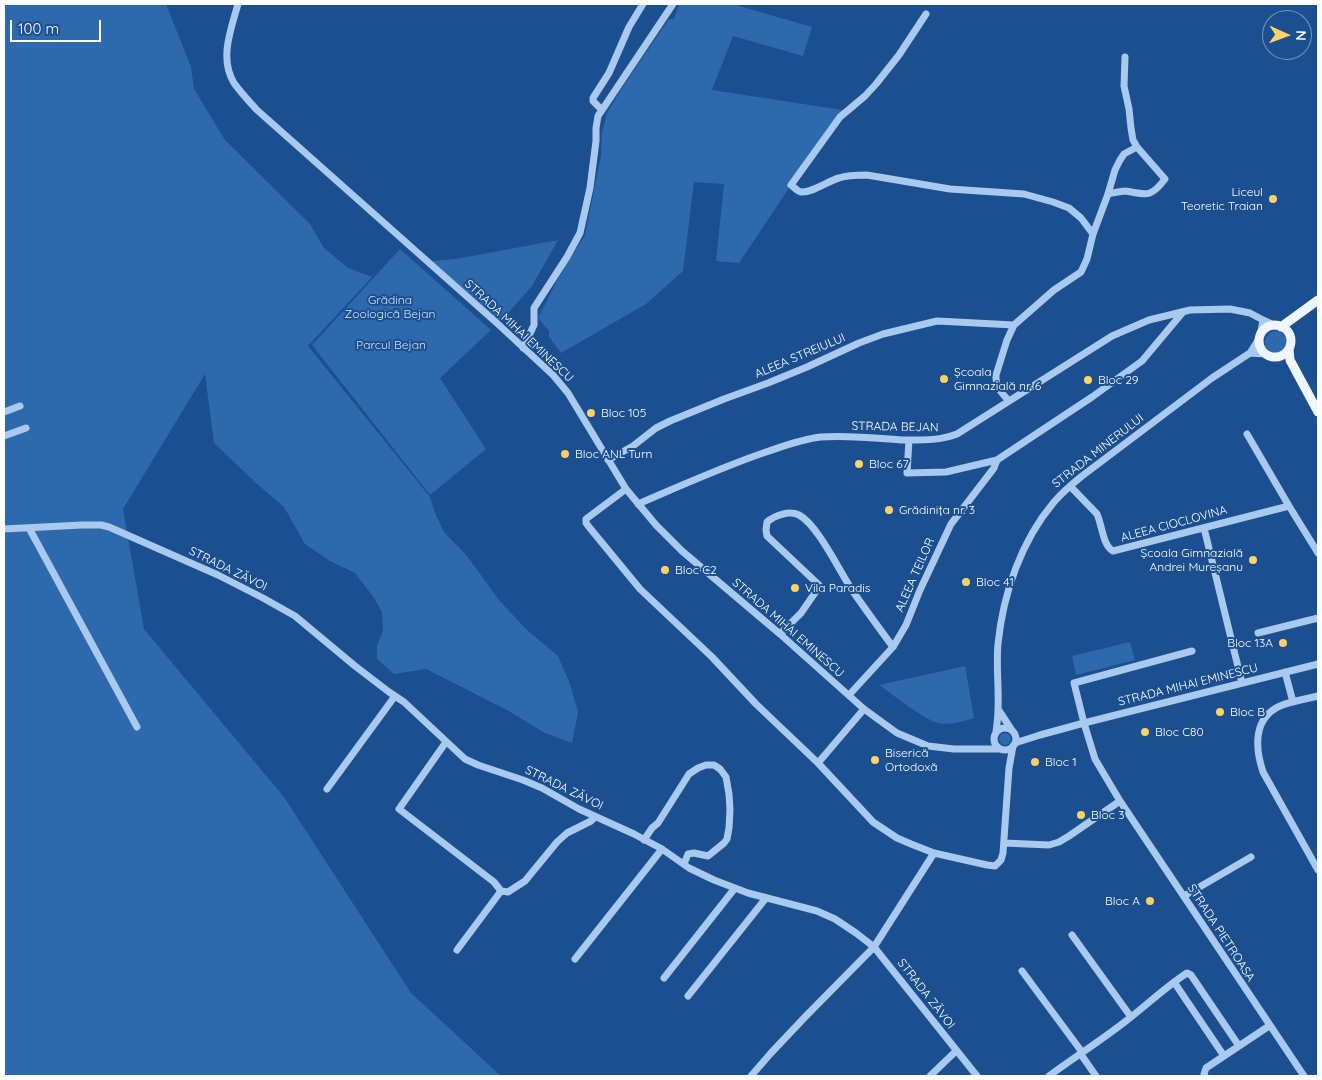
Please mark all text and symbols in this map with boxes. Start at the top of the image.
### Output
scale bar [12,10,104,42]
north arrow [1262,10,1312,60]
text: 100 m [18,19,59,38]
text: N [1292,30,1310,41]
place label: Liceul Teoretic Traian [1181,185,1263,213]
marker: Liceul Teoretic Traian [1267,193,1279,205]
street label: STRADA MIHAI EMINESCU [462,277,576,385]
park label: Grădina Zoologică Bejan [345,293,435,321]
street label: ALEEA STREIULUI [753,330,847,382]
park label: Parcul Bejan [356,338,426,352]
place label: Școala Gimnazială nr. 6 [954,365,1041,393]
marker: Școala Gimnazială nr. 6 [938,373,950,385]
place label: Bloc 29 [1098,373,1138,387]
marker: Bloc 29 [1082,374,1094,386]
place label: Bloc 105 [601,406,646,420]
marker: Bloc 105 [585,407,597,419]
street label: STRADA MINERULUI [1049,411,1147,491]
street label: STRADA BEJAN [851,419,939,435]
place label: Bloc ANL Turn [575,447,653,461]
marker: Bloc ANL Turn [559,448,571,460]
place label: Bloc 67 [869,457,909,471]
marker: Bloc 67 [853,458,865,470]
place label: Grădinița nr. 3 [899,503,975,517]
street label: ALEEA CIOCLOVINA [1119,503,1229,545]
marker: Grădinița nr. 3 [883,504,895,516]
street label: ALEEA TEILOR [892,536,938,614]
street label: STRADA ZĂVOI [187,544,269,594]
place label: Școala Gimnazială Andrei Mureșanu [1141,546,1243,574]
marker: Școala Gimnazială Andrei Mureșanu [1247,554,1259,566]
place label: Bloc C2 [675,563,717,577]
marker: Bloc C2 [659,564,671,576]
place label: Bloc 41 [976,575,1014,589]
street label: STRADA MIHAI EMINESCU [729,576,847,680]
marker: Bloc 41 [960,576,972,588]
place label: Vila Paradis [805,581,870,595]
marker: Vila Paradis [789,582,801,594]
place label: Bloc 13A [1227,636,1273,650]
marker: Bloc 13A [1277,637,1289,649]
street label: STRADA MIHAI EMINESCU [1117,661,1259,709]
place label: Bloc B [1230,705,1265,719]
marker: Bloc B [1214,706,1226,718]
place label: Bloc C80 [1155,725,1204,739]
marker: Bloc C80 [1139,726,1151,738]
place label: Biserică Ortodoxă [885,746,938,774]
marker: Biserică Ortodoxă [869,754,881,766]
place label: Bloc 1 [1045,755,1077,769]
marker: Bloc 1 [1029,756,1041,768]
street label: STRADA ZĂVOI [523,763,605,813]
place label: Bloc 3 [1091,808,1124,822]
marker: Bloc 3 [1075,809,1087,821]
street label: STRADA PIETROASA [1184,882,1258,984]
place label: Bloc A [1105,894,1140,908]
marker: Bloc A [1144,895,1156,907]
street label: STRADA ZĂVOI [894,956,958,1032]

